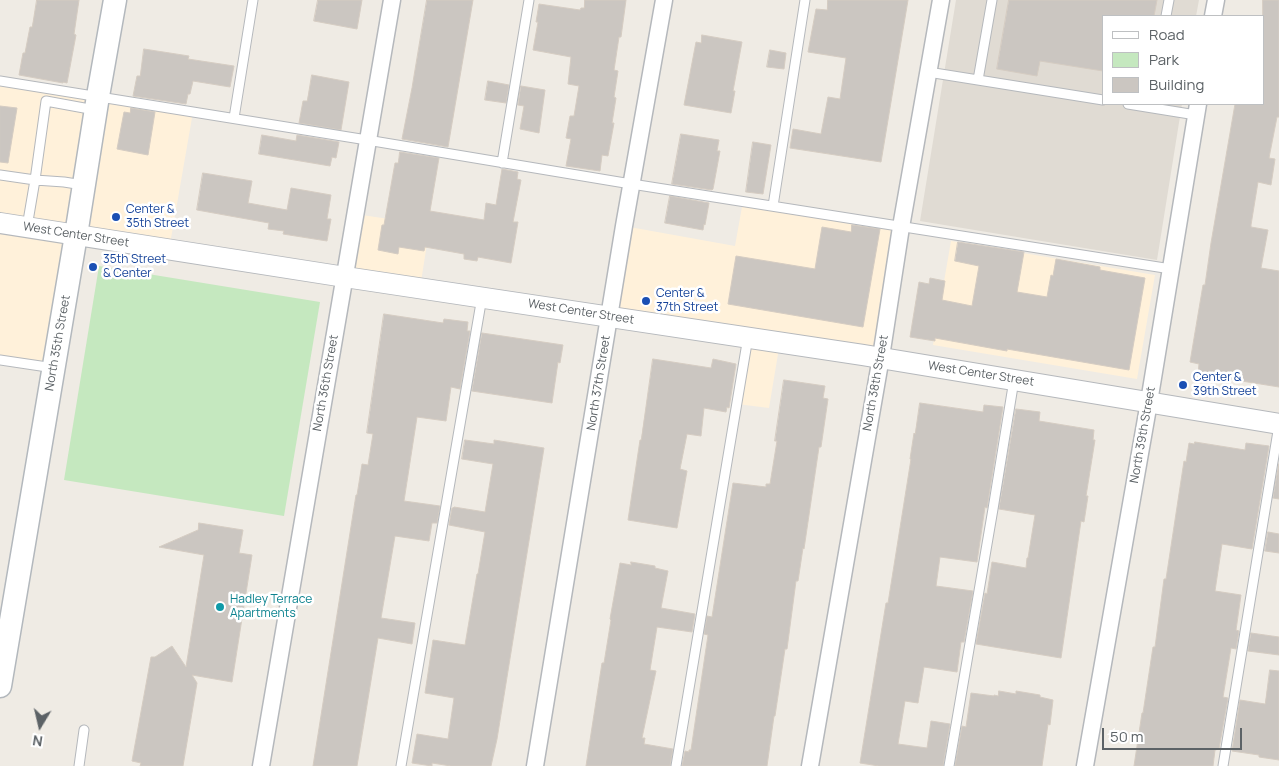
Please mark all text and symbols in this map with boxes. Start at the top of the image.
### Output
legend [1102,15,1264,105]
text: Road [1149,24,1185,45]
text: Park [1149,49,1179,70]
text: Building [1149,74,1204,95]
place label: Center & 35th Street [126,203,189,231]
marker: Center & 35th Street [110,211,122,223]
street label: West Center Street [22,220,130,250]
place label: 35th Street & Center [103,253,166,281]
marker: 35th Street & Center [87,261,99,273]
place label: Center & 37th Street [656,287,718,315]
street label: North 35th Street [42,294,74,392]
marker: Center & 37th Street [640,295,652,307]
street label: West Center Street [527,297,635,327]
street label: North 36th Street [310,334,342,432]
street label: North 37th Street [584,334,614,432]
street label: North 38th Street [860,334,892,432]
street label: West Center Street [927,359,1035,389]
place label: Center & 39th Street [1193,371,1257,399]
marker: Center & 39th Street [1177,379,1189,391]
street label: North 39th Street [1127,386,1159,484]
place label: Hadley Terrace Apartments [230,593,312,621]
marker: Hadley Terrace Apartments [214,601,226,613]
north arrow [15,701,65,751]
scale bar [1104,718,1244,750]
text: 50 m [1110,726,1144,747]
text: N [31,731,44,751]

